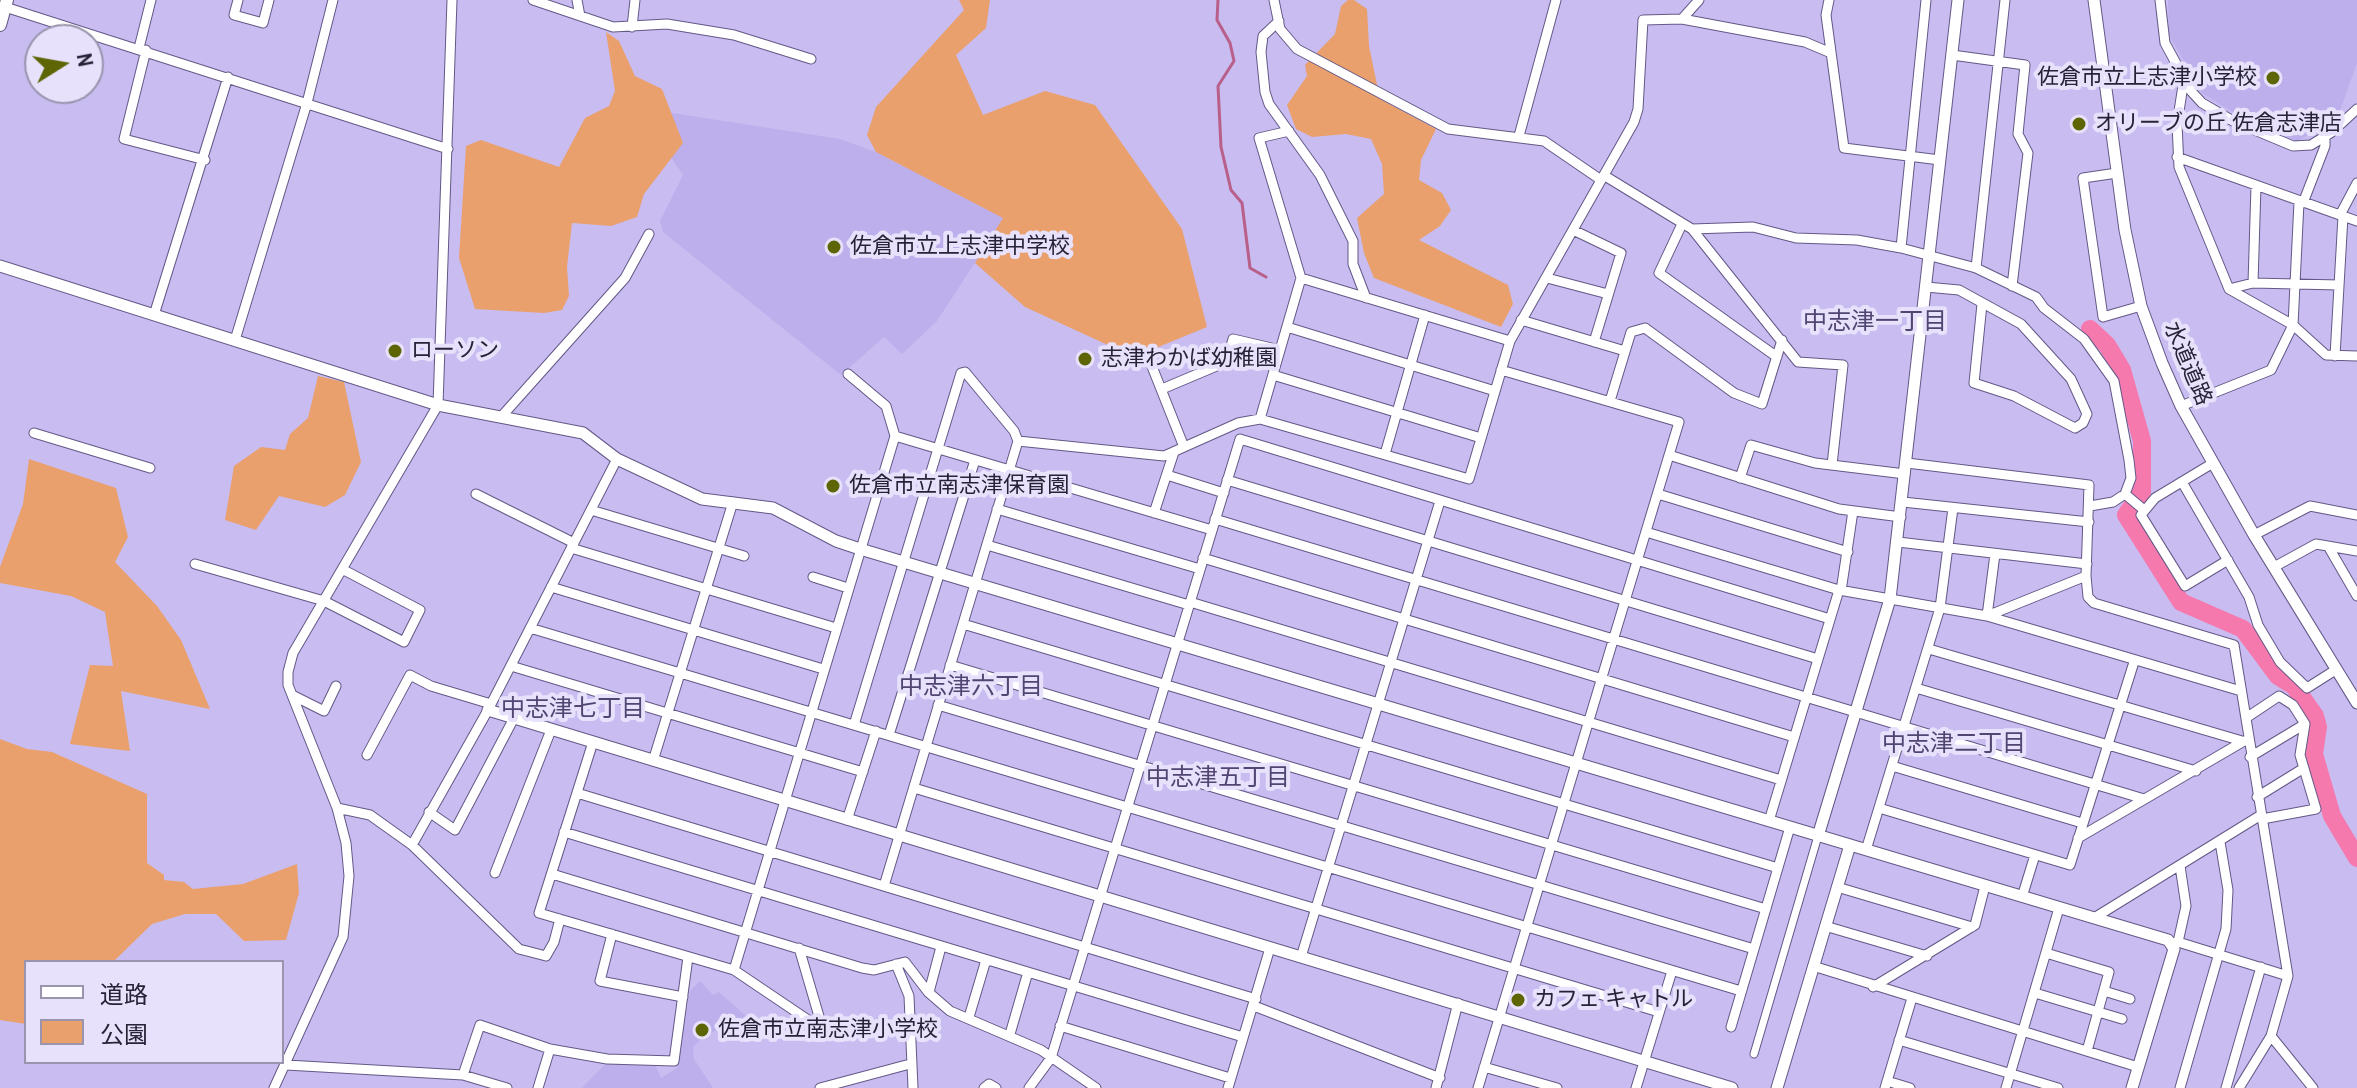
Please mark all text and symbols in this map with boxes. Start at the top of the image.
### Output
north arrow [24,24,104,104]
text: N [70,51,102,69]
place label: 佐倉市立上志津小学校 [2037,65,2257,91]
marker: 佐倉市立上志津小学校 [2264,69,2282,87]
place label: オリーブの丘 佐倉志津店 [2095,111,2342,137]
marker: オリーブの丘 佐倉志津店 [2070,115,2088,133]
place label: 佐倉市立上志津中学校 [850,234,1070,260]
marker: 佐倉市立上志津中学校 [825,238,843,256]
district label: 中志津一丁目 [1803,309,1947,337]
street label: 水道道路 [2158,318,2216,410]
place label: ローソン [411,338,499,364]
marker: ローソン [386,342,404,360]
place label: 志津わかば幼稚園 [1101,346,1277,372]
marker: 志津わかば幼稚園 [1076,350,1094,368]
place label: 佐倉市立南志津保育園 [849,473,1069,499]
marker: 佐倉市立南志津保育園 [824,477,842,495]
district label: 中志津六丁目 [899,674,1043,702]
district label: 中志津七丁目 [501,696,645,724]
district label: 中志津二丁目 [1882,731,2026,759]
district label: 中志津五丁目 [1146,765,1290,793]
legend [24,960,284,1064]
text: 道路 [100,978,148,1010]
place label: カフェ キャトル [1534,987,1693,1013]
marker: カフェ キャトル [1509,991,1527,1009]
place label: 佐倉市立南志津小学校 [718,1017,938,1043]
text: 公園 [100,1018,148,1050]
marker: 佐倉市立南志津小学校 [693,1021,711,1039]

